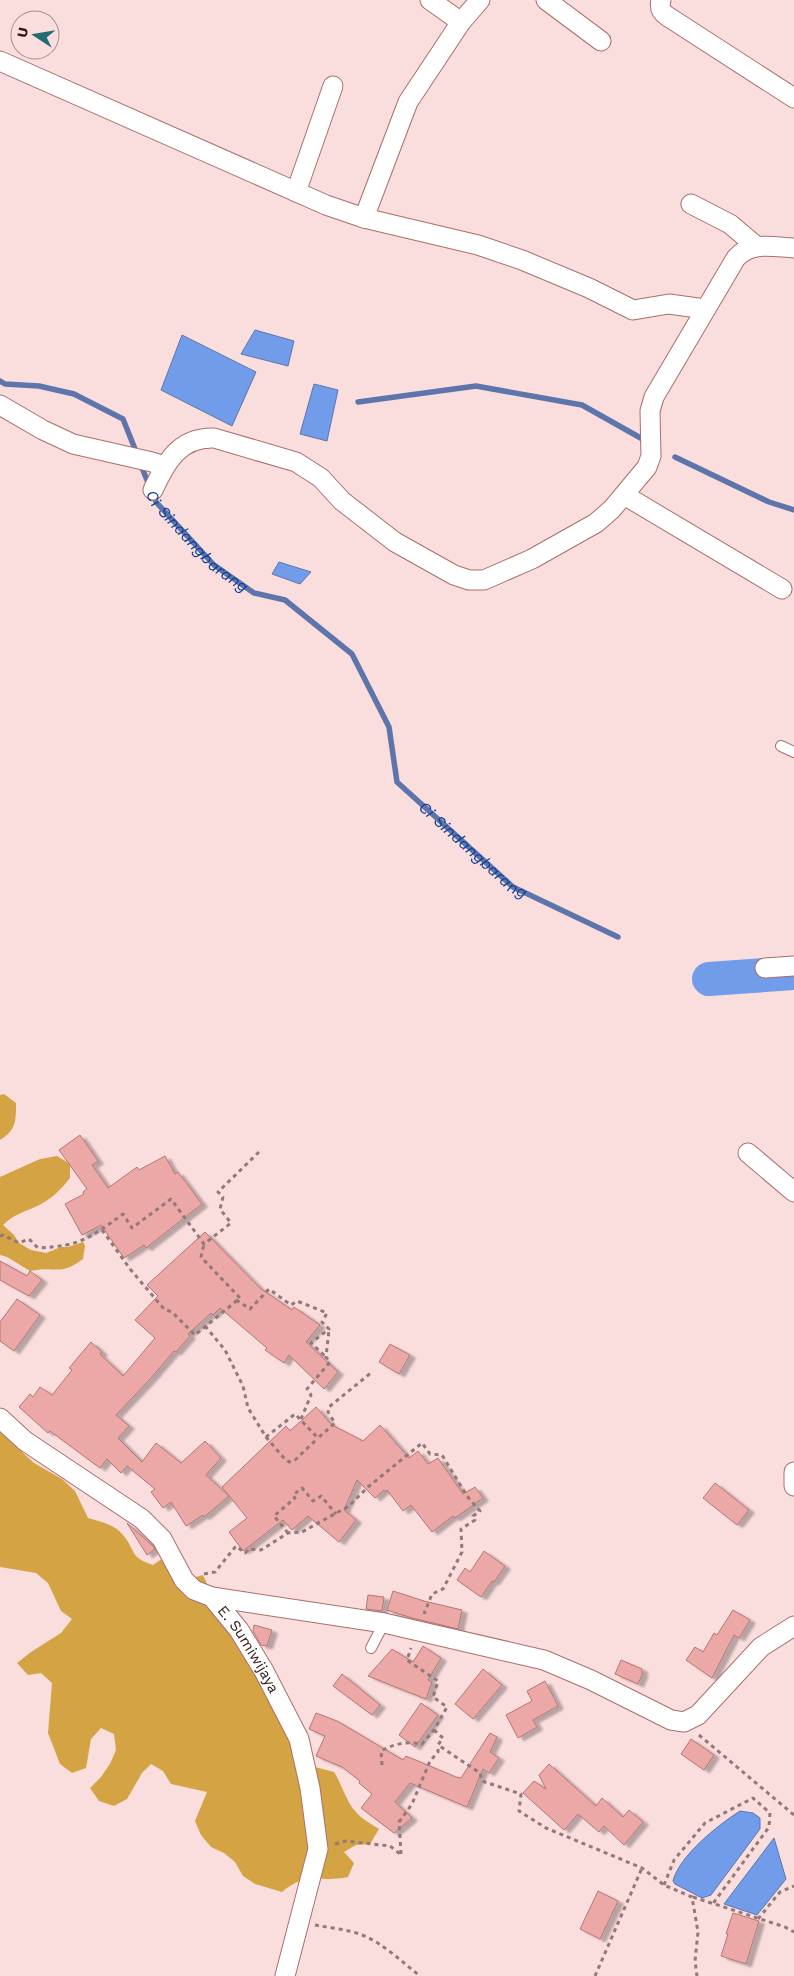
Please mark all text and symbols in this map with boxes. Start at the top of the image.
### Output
north arrow [10,10,60,60]
text: U [13,26,31,39]
water label: Ci Sindangbarang [142,487,252,596]
water label: Ci Sindangbarang [415,797,530,902]
street label: E. Sumiwijaya [214,1602,283,1697]

